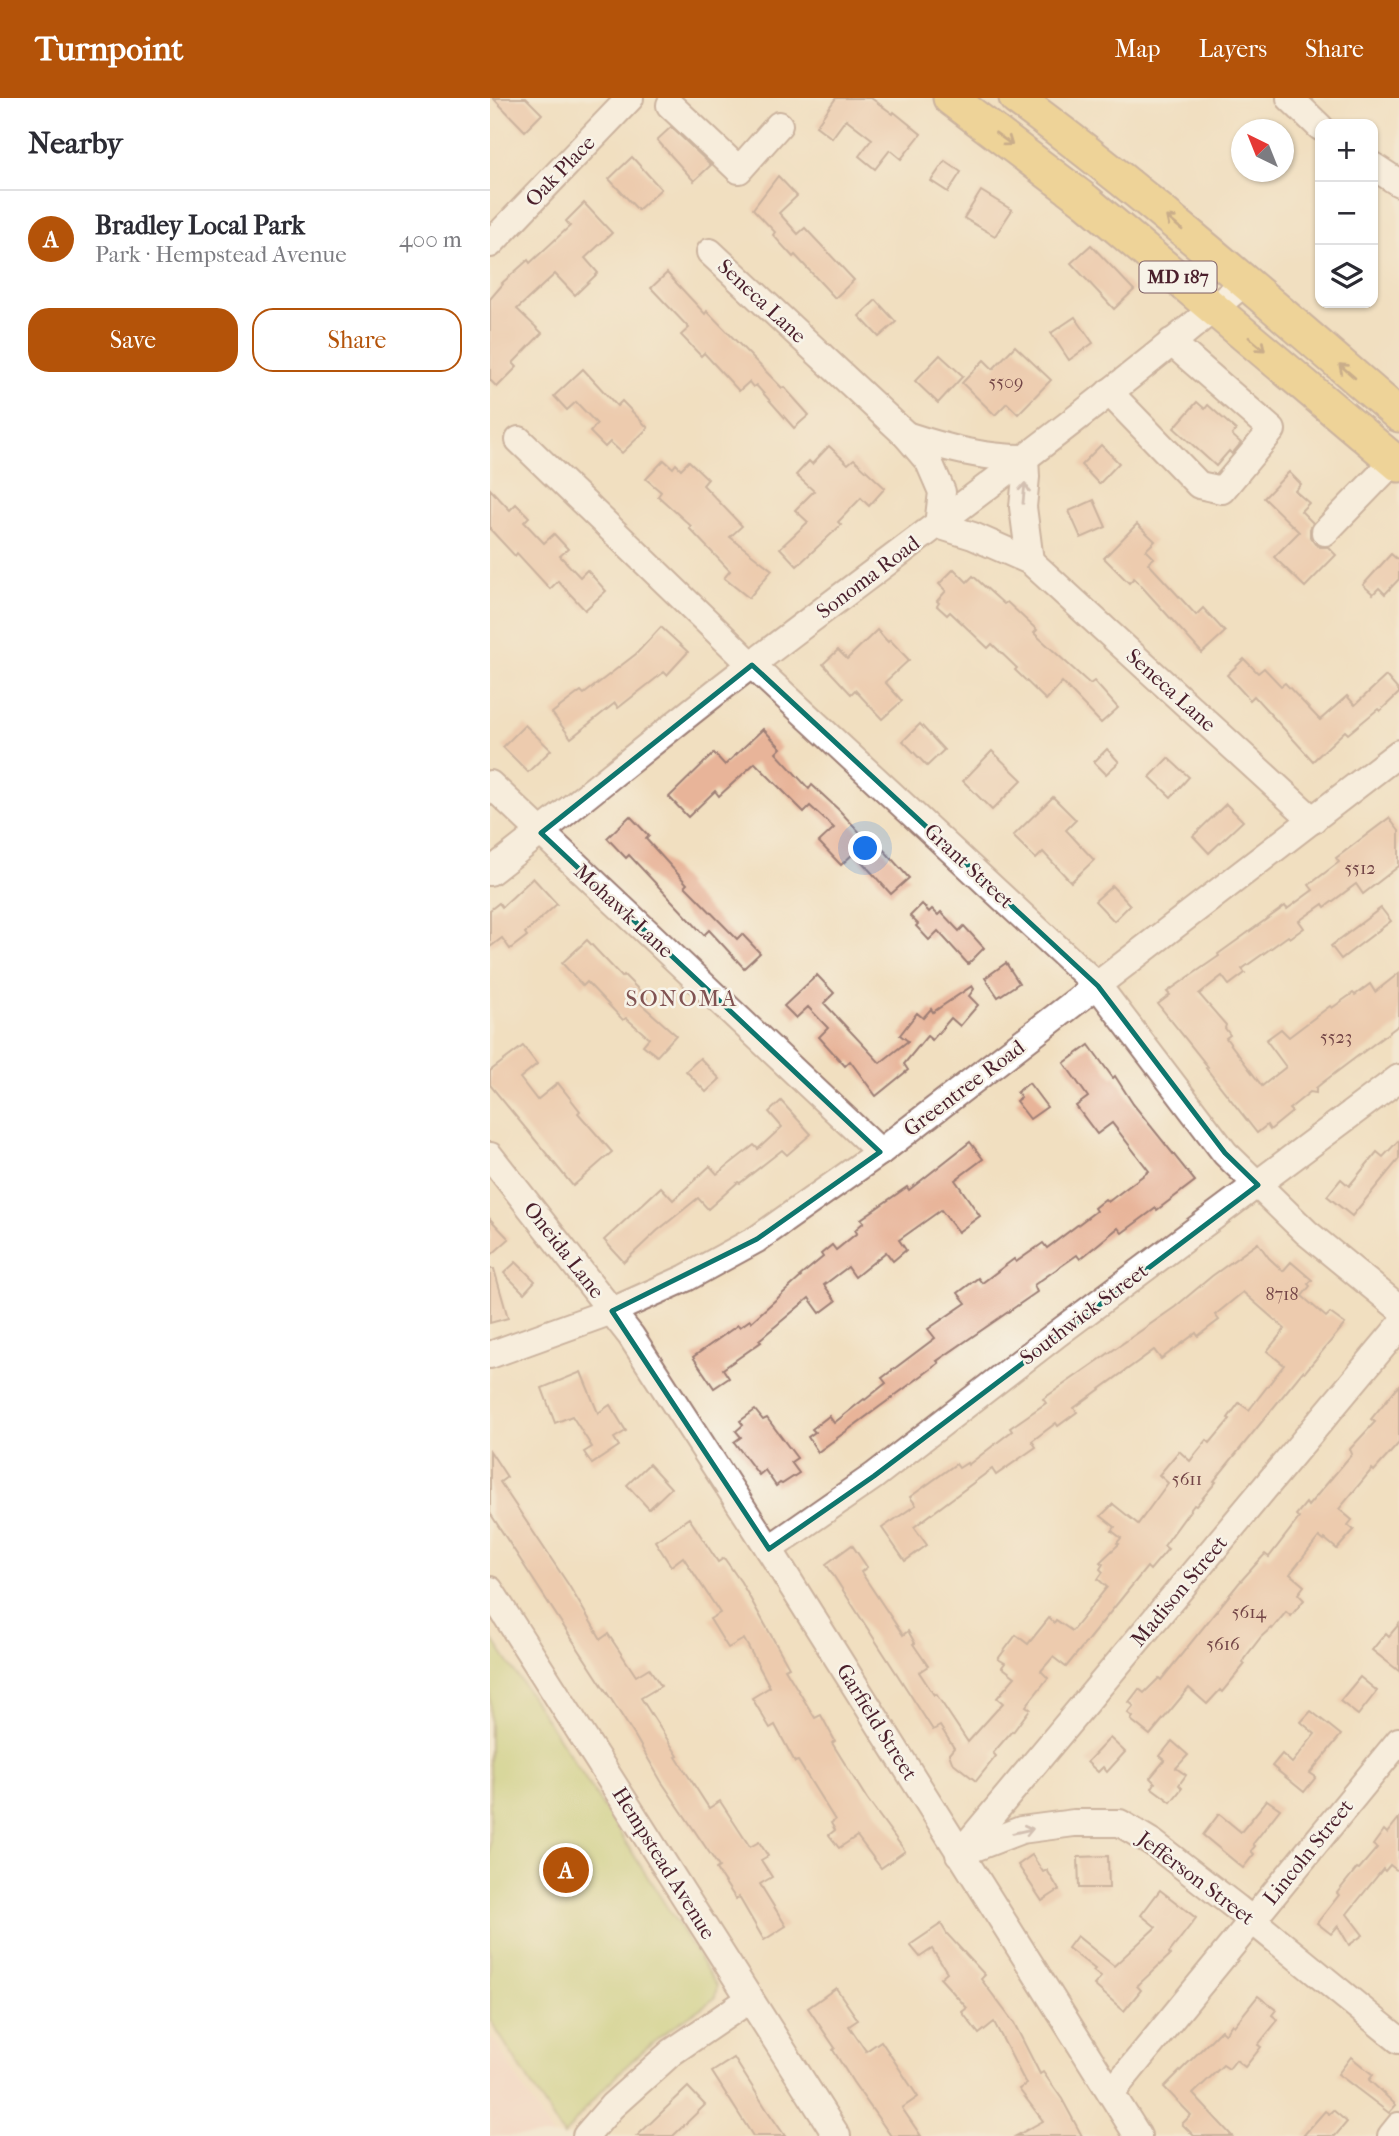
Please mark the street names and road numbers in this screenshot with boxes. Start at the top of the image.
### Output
street label: Oak Place [520,130,600,212]
street label: Seneca Lane [713,254,811,348]
road number: MD 187 [1140,262,1216,293]
street label: Sonoma Road [812,530,925,623]
street label: Seneca Lane [1121,644,1221,736]
street label: Grant Street [920,819,1019,914]
street label: Mohawk Lane [570,859,678,963]
street label: Greentree Road [899,1035,1029,1141]
street label: Oneida Lane [519,1197,609,1303]
street label: Southwick Street [1015,1258,1153,1370]
street label: Madison Street [1126,1530,1233,1651]
street label: Garfield Street [832,1659,923,1785]
street label: Hempstead Avenue [608,1783,720,1943]
street label: Lincoln Street [1258,1794,1358,1910]
street label: Jefferson Street [1131,1825,1259,1930]

